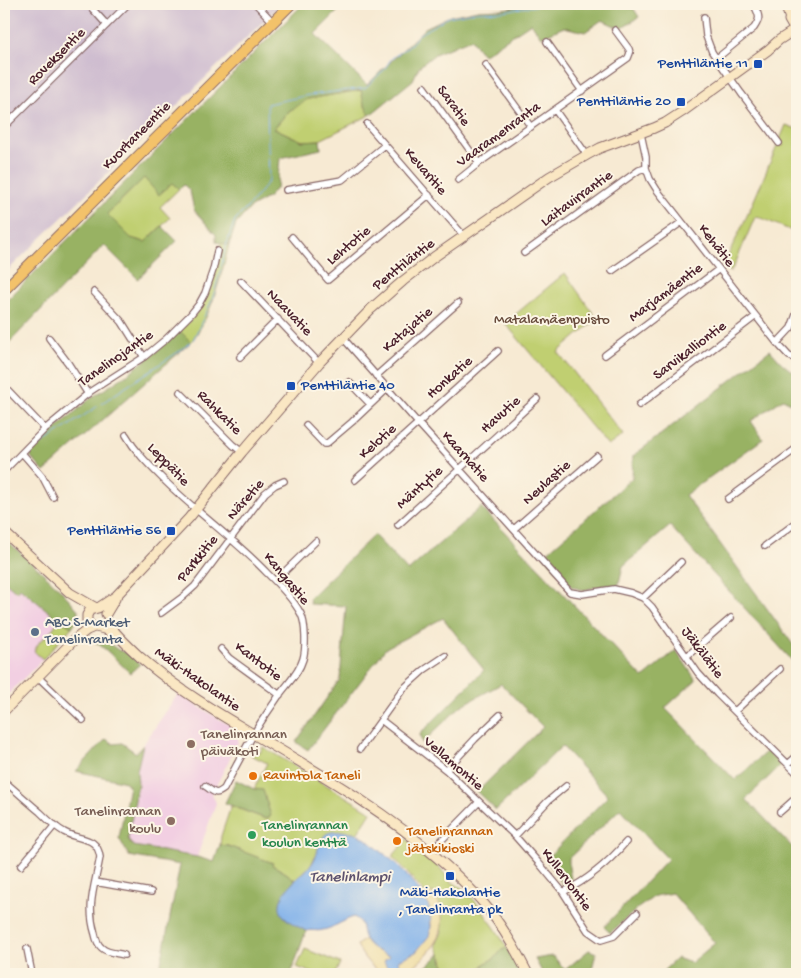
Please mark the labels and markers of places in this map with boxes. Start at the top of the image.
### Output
place label: Penttiläntie 11 [657,55,748,73]
marker: Penttiläntie 11 [752,58,764,70]
place label: Penttiläntie 20 [576,93,671,111]
marker: Penttiläntie 20 [675,96,687,108]
place label: Penttiläntie 40 [300,377,395,395]
marker: Penttiläntie 40 [285,380,297,392]
place label: Penttiläntie 56 [66,522,161,540]
marker: Penttiläntie 56 [165,525,177,537]
place label: ABC S-Market Tanelinranta [44,614,131,649]
marker: ABC S-Market Tanelinranta [29,626,41,638]
place label: Tanelinrannan päiväkoti [200,726,287,761]
marker: Tanelinrannan päiväkoti [185,738,197,750]
place label: Ravintola Taneli [263,767,361,785]
marker: Ravintola Taneli [247,770,259,782]
place label: Tanelinrannan koulu [74,803,161,838]
marker: Tanelinrannan koulu [165,815,177,827]
place label: Tanelinrannan koulun kenttä [261,817,348,852]
place label: Tanelinrannan jätskikioski [404,823,493,858]
marker: Tanelinrannan koulun kenttä [246,829,258,841]
marker: Tanelinrannan jätskikioski [391,835,403,847]
marker: Mäki-Hakolantie , Tanelinranta pk [444,870,456,882]
place label: Mäki-Hakolantie , Tanelinranta pk [398,884,503,919]

